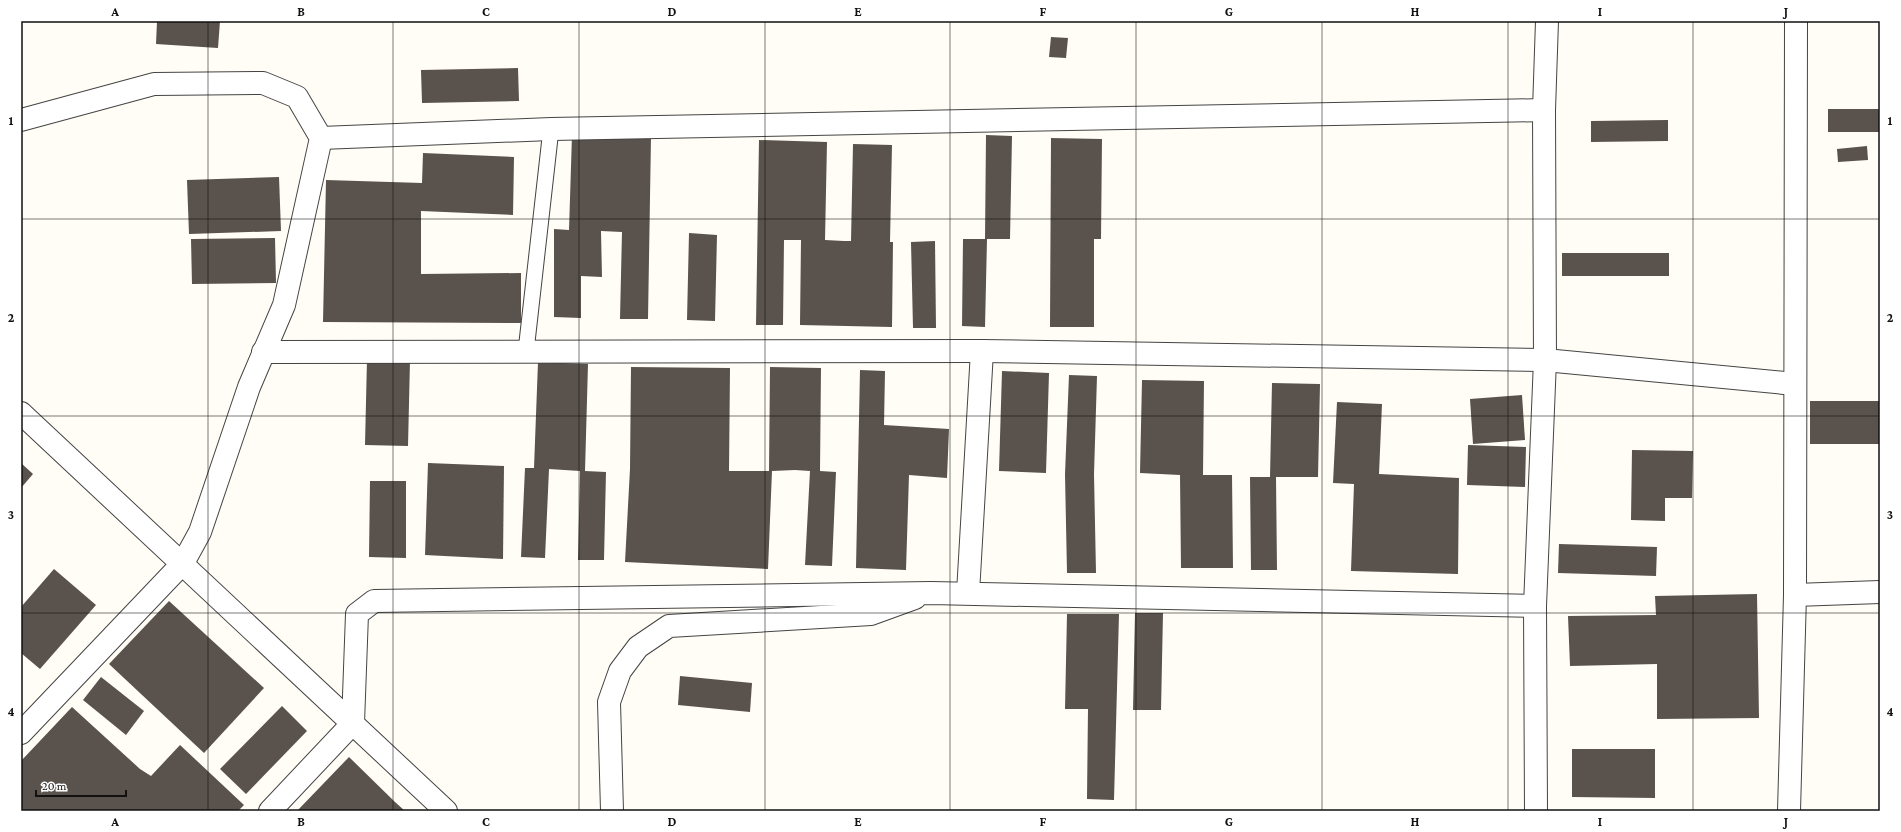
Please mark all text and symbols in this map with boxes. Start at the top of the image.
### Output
text: A [110,4,119,19]
text: B [297,4,305,19]
text: C [482,4,490,19]
text: D [668,4,677,19]
text: E [854,4,862,19]
text: F [1040,4,1047,19]
text: G [1225,4,1233,19]
text: H [1411,4,1420,19]
text: I [1598,4,1602,19]
text: J [1782,4,1788,19]
text: 1 [9,113,14,128]
text: 1 [1888,113,1893,128]
text: 2 [8,310,15,325]
text: 2 [1887,310,1894,325]
text: 3 [8,507,14,522]
text: 3 [1887,507,1893,522]
text: 4 [7,704,15,719]
text: 4 [1886,704,1894,719]
scale bar [36,772,126,798]
text: 20 m [42,779,67,793]
text: A [110,814,119,829]
text: B [297,814,305,829]
text: C [482,814,490,829]
text: D [668,814,677,829]
text: E [854,814,862,829]
text: F [1040,814,1047,829]
text: G [1225,814,1233,829]
text: H [1411,814,1420,829]
text: I [1598,814,1602,829]
text: J [1782,814,1788,829]

